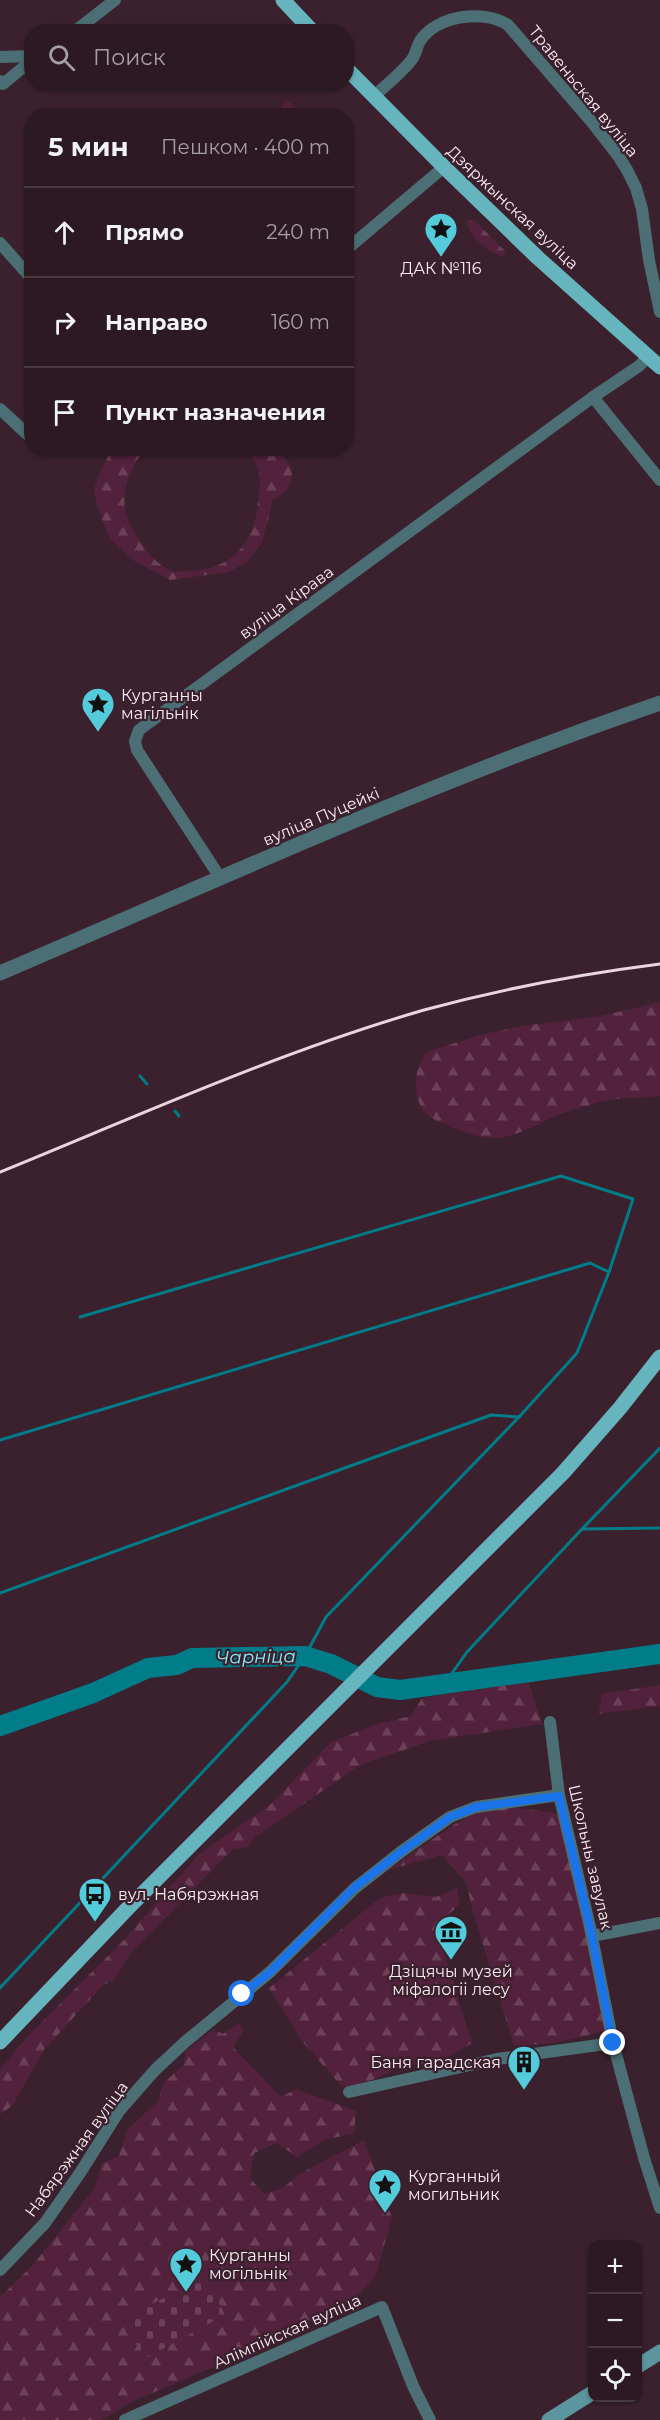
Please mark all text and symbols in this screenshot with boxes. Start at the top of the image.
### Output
street label: Травеньская вуліца [525,22,642,161]
search box [24,24,354,90]
icon: search [45,41,78,74]
text: Поиск [93,44,165,71]
text: 5 мин [48,131,129,163]
text: Пешком · 400 m [161,135,330,159]
street label: Дзяржынская вуліца [443,142,582,273]
place icon: ДАК №116 [423,211,459,258]
icon: ahead [48,216,81,249]
text: Прямо [105,219,184,246]
text: 240 m [266,220,330,244]
place label: ДАК №116 [401,259,482,278]
icon: right [48,306,81,339]
text: Направо [105,309,208,336]
text: 160 m [271,310,330,334]
icon: arrive [48,396,81,429]
text: Пункт назначения [105,399,326,426]
street label: вуліца Кірава [235,562,337,643]
place icon: Курганны магільнік [80,686,116,733]
place label: Курганны магільнік [121,686,203,723]
street label: вуліца Пуцейкі [260,783,382,850]
water label: Чарніца [216,1645,296,1669]
street label: Школьны завулак [565,1783,617,1932]
bus stop icon: вул. Набярэжная [77,1876,113,1923]
place label: вул. Набярэжная [118,1885,259,1904]
museum icon: Дзіцячы музей міфалогіі лесу [433,1914,469,1961]
place label: Дзіцячы музей міфалогіі лесу [389,1962,513,1999]
route start [228,1980,254,2006]
route end [599,2029,625,2055]
building icon: Баня гарадская [506,2044,542,2091]
place label: Баня гарадская [371,2053,501,2072]
street label: Набярэжная вуліца [21,2078,132,2221]
place icon: Курганный могильник [367,2167,403,2214]
place label: Курганный могильник [408,2167,501,2204]
map controls [588,2240,642,2402]
button: + [588,2240,642,2294]
place icon: Курганны могільнік [168,2246,204,2293]
place label: Курганны могільнік [209,2246,291,2283]
street label: Алімпійская вуліца [210,2290,364,2373]
button: − [588,2294,642,2348]
button: locate [588,2348,642,2402]

